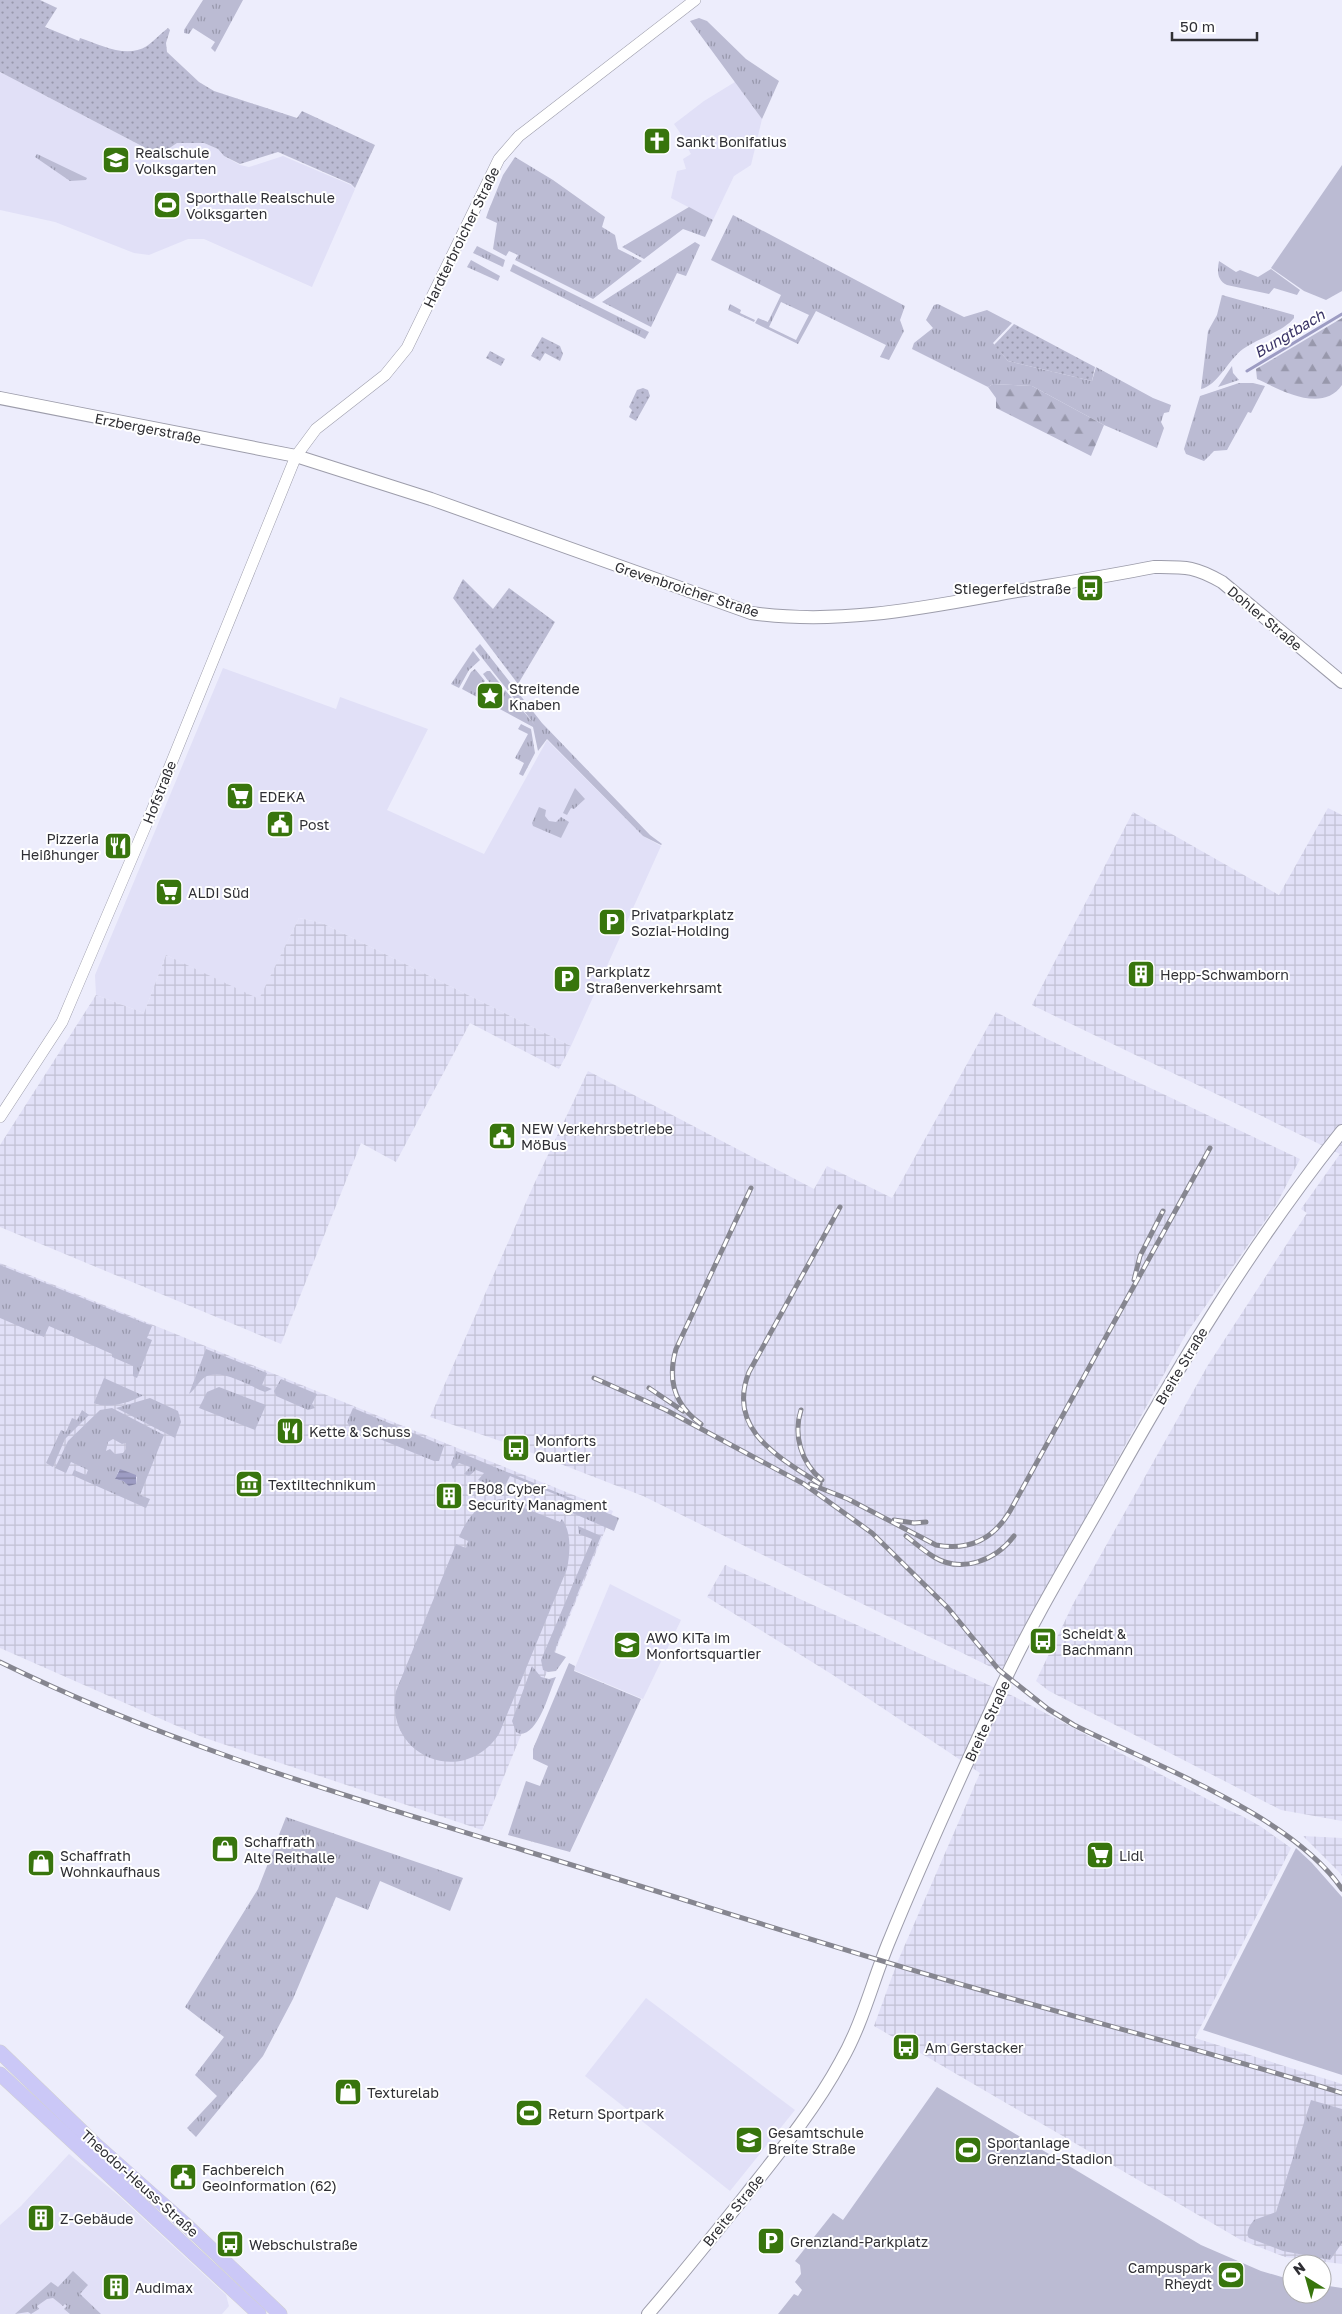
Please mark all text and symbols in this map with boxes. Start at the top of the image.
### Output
scale bar [1172,10,1257,42]
text: 50 m [1180,17,1215,35]
church icon: Sankt Bonifatius [642,126,672,156]
place label: Sankt Bonifatius [676,133,787,150]
place label: Realschule Volksgarten [135,144,216,177]
school or university icon: Realschule Volksgarten [101,145,131,175]
street label: Hardterbroicher Straße [419,164,503,310]
place label: Sporthalle Realschule Volksgarten [186,189,335,222]
sports icon: Sporthalle Realschule Volksgarten [152,190,182,220]
water label: Bungtbach [1251,305,1329,362]
street label: Erzbergerstraße [93,409,203,447]
street label: Grevenbroicher Straße [613,558,761,620]
bus stop icon: Stiegerfeldstraße [1075,573,1105,603]
place label: Stiegerfeldstraße [954,580,1071,597]
street label: Dohler Straße [1224,582,1306,654]
place label: Streitende Knaben [509,680,580,713]
place icon: Streitende Knaben [475,681,505,711]
street label: Hofstraße [139,758,179,826]
supermarket icon: EDEKA [225,781,255,811]
place label: EDEKA [259,788,306,805]
public building icon: Post [265,809,295,839]
place label: Post [299,816,329,833]
place label: Pizzeria Heißhunger [20,830,100,863]
restaurant icon: Pizzeria Heißhunger [103,831,133,861]
supermarket icon: ALDI Süd [154,877,184,907]
place label: ALDI Süd [188,884,249,901]
place label: Privatparkplatz Sozial-Holding [631,906,734,939]
parking icon: Privatparkplatz Sozial-Holding [597,907,627,937]
building icon: Hepp-Schwamborn [1126,959,1156,989]
place label: Parkplatz Straßenverkehrsamt [586,963,722,996]
parking icon: Parkplatz Straßenverkehrsamt [552,964,582,994]
place label: Hepp-Schwamborn [1160,966,1289,983]
place label: NEW Verkehrsbetriebe MöBus [521,1120,673,1153]
public building icon: NEW Verkehrsbetriebe MöBus [487,1121,517,1151]
street label: Breite Straße [1151,1324,1211,1408]
restaurant icon: Kette & Schuss [275,1416,305,1446]
place label: Kette & Schuss [309,1423,411,1440]
place label: Monforts Quartier [535,1432,596,1465]
bus stop icon: Monforts Quartier [501,1433,531,1463]
museum icon: Textiltechnikum [234,1469,264,1499]
place label: Textiltechnikum [268,1476,376,1493]
place label: FB08 Cyber Security Managment [468,1480,607,1513]
building icon: FB08 Cyber Security Managment [434,1481,464,1511]
place label: Scheidt & Bachmann [1062,1625,1133,1658]
bus stop icon: Scheidt & Bachmann [1028,1626,1058,1656]
place label: AWO KiTa im Monfortsquartier [646,1629,761,1662]
school or university icon: AWO KiTa im Monfortsquartier [612,1630,642,1660]
street label: Breite Straße [961,1678,1013,1764]
place label: Schaffrath Alte Reithalle [244,1833,335,1866]
shop icon: Schaffrath Alte Reithalle [210,1834,240,1864]
supermarket icon: Lidl [1085,1840,1115,1870]
place label: Schaffrath Wohnkaufhaus [60,1847,160,1880]
place label: Lidl [1119,1847,1144,1864]
shop icon: Schaffrath Wohnkaufhaus [26,1848,56,1878]
bus stop icon: Am Gerstacker [891,2032,921,2062]
place label: Am Gerstacker [925,2039,1024,2056]
shop icon: Texturelab [333,2077,363,2107]
place label: Texturelab [367,2084,439,2101]
sports icon: Return Sportpark [514,2098,544,2128]
place label: Return Sportpark [548,2105,664,2122]
place label: Gesamtschule Breite Straße [768,2124,864,2157]
school or university icon: Gesamtschule Breite Straße [734,2125,764,2155]
street label: Theodor-Heuss-Straße [78,2126,202,2240]
place label: Sportanlage Grenzland-Stadion [987,2134,1113,2167]
sports icon: Sportanlage Grenzland-Stadion [953,2135,983,2165]
place label: Fachbereich Geoinformation (62) [202,2161,337,2194]
public building icon: Fachbereich Geoinformation (62) [168,2162,198,2192]
street label: Breite Straße [699,2171,767,2249]
building icon: Z-Gebäude [26,2203,56,2233]
place label: Z-Gebäude [60,2210,133,2227]
parking icon: Grenzland-Parkplatz [756,2226,786,2256]
bus stop icon: Webschulstraße [215,2229,245,2259]
place label: Grenzland-Parkplatz [790,2233,928,2250]
place label: Webschulstraße [249,2236,358,2253]
north arrow [1282,2254,1332,2304]
text: N [1290,2258,1308,2278]
place label: Campuspark Rheydt [1128,2259,1212,2292]
sports icon: Campuspark Rheydt [1216,2260,1246,2290]
building icon: Audimax [101,2272,131,2302]
place label: Audimax [135,2279,193,2296]

